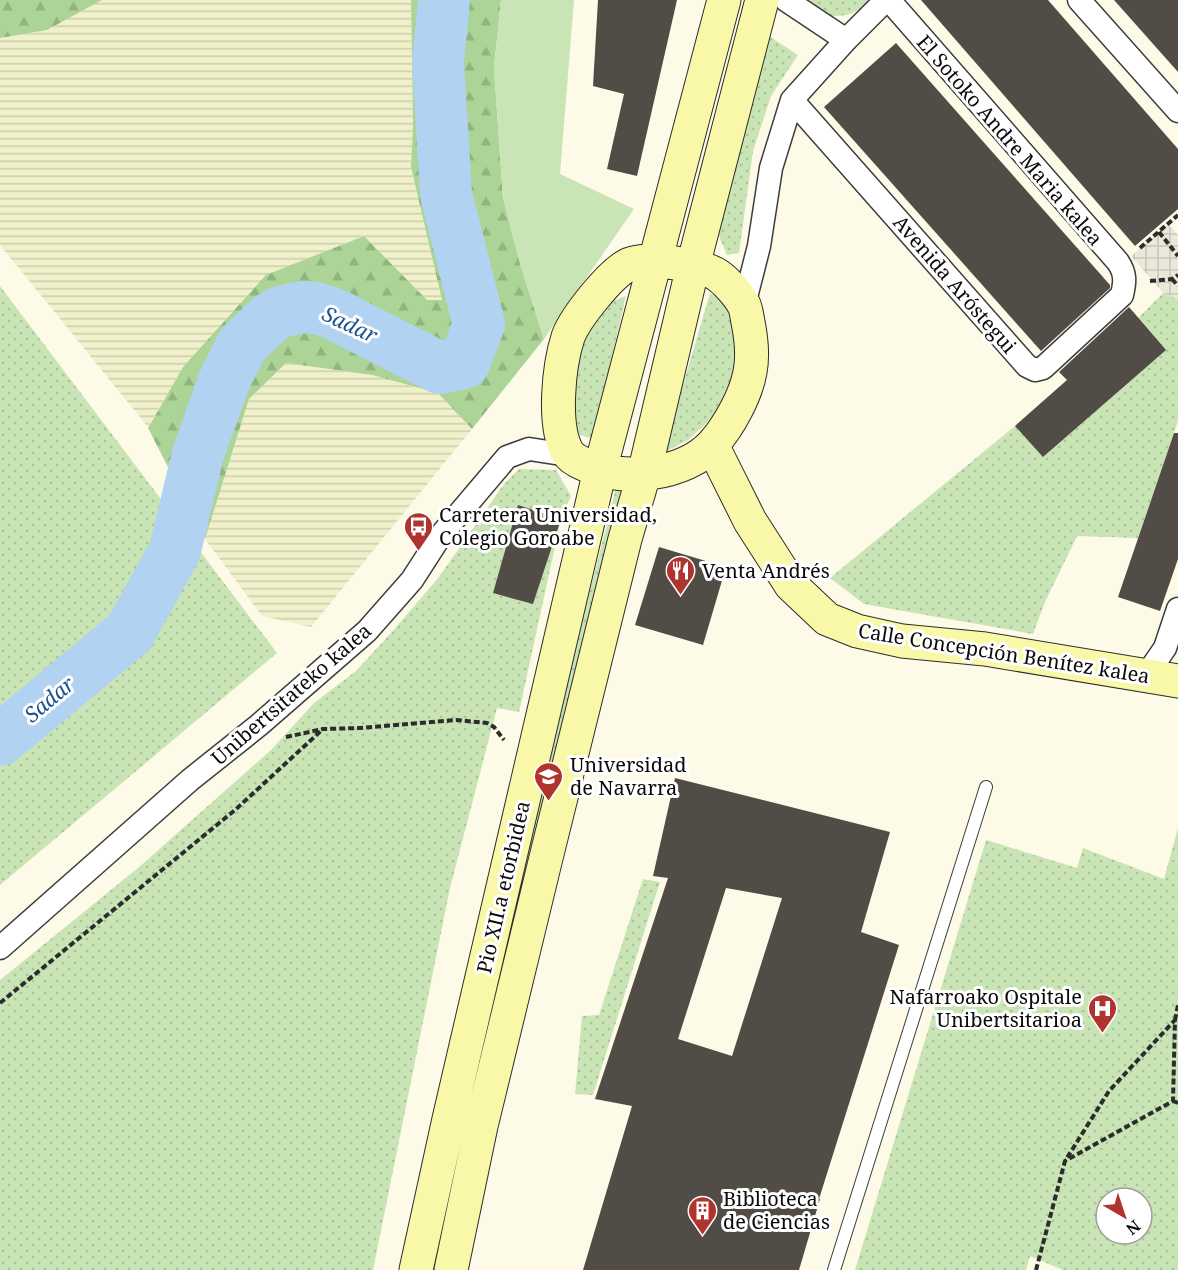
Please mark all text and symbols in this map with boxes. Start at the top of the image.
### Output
street label: El Sotoko Andre Maria kalea [911,29,1109,251]
street label: Avenida Aróstegui [887,209,1023,359]
water label: Sadar [318,299,382,349]
place label: Carretera Universidad, Colegio Goroabe [439,501,657,551]
bus stop icon: Carretera Universidad, Colegio Goroabe [402,510,434,552]
restaurant icon: Venta Andrés [665,554,697,596]
place label: Venta Andrés [702,557,830,584]
street label: Unibertsitateko kalea [205,617,377,771]
street label: Calle Concepción Benítez kalea [856,617,1152,689]
water label: Sadar [18,670,80,728]
place label: Universidad de Navarra [570,751,687,801]
school or university icon: Universidad de Navarra [533,760,565,802]
street label: Pio XII.a etorbidea [470,798,536,976]
place label: Nafarroako Ospitale Unibertsitarioa [889,983,1082,1033]
hospital icon: Nafarroako Ospitale Unibertsitarioa [1087,992,1119,1034]
place label: Biblioteca de Ciencias [723,1185,830,1235]
north arrow [1094,1186,1154,1246]
building icon: Biblioteca de Ciencias [686,1194,718,1236]
text: N [1121,1215,1145,1240]

